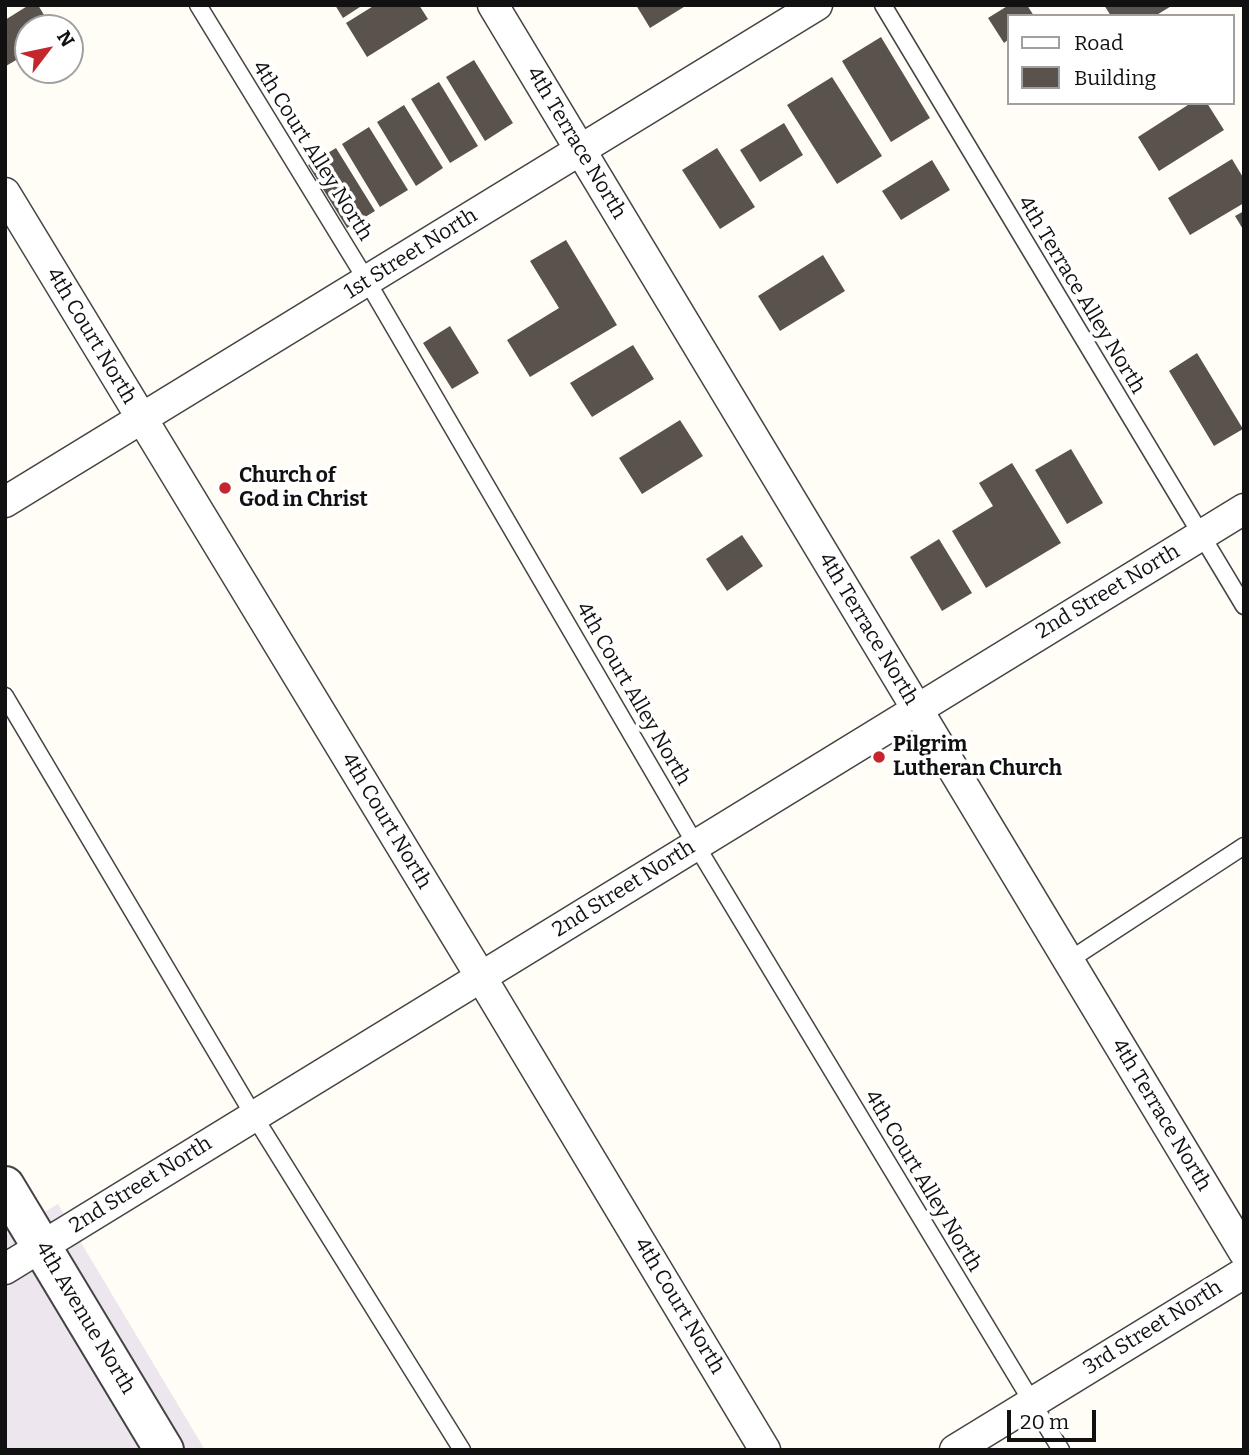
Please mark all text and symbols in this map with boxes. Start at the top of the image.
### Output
north arrow [14,14,84,84]
legend [1007,14,1235,105]
text: N [52,26,79,51]
text: Road [1074,30,1123,56]
street label: 4th Court Alley North [246,56,378,246]
street label: 4th Terrace North [521,62,631,224]
text: Building [1074,65,1156,91]
street label: 4th Terrace Alley North [1012,192,1150,398]
street label: 1st Street North [340,203,482,305]
street label: 4th Court North [41,263,141,409]
place label: Church of God in Christ [239,463,368,513]
marker: Church of God in Christ [217,480,233,496]
street label: 2nd Street North [1032,539,1184,645]
street label: 4th Terrace North [813,548,923,710]
street label: 4th Court Alley North [570,598,696,790]
place label: Pilgrim Lutheran Church [893,732,1062,782]
street label: 4th Court North [336,748,436,894]
marker: Pilgrim Lutheran Church [871,749,887,765]
street label: 2nd Street North [548,835,700,943]
street label: 4th Terrace North [1106,1034,1216,1196]
street label: 4th Court Alley North [859,1086,987,1276]
street label: 2nd Street North [65,1131,217,1239]
street label: 4th Court North [629,1233,729,1379]
street label: 4th Avenue North [30,1237,140,1399]
street label: 3rd Street North [1079,1275,1227,1381]
scale bar [1011,1396,1100,1440]
text: 20 m [1020,1409,1069,1435]

